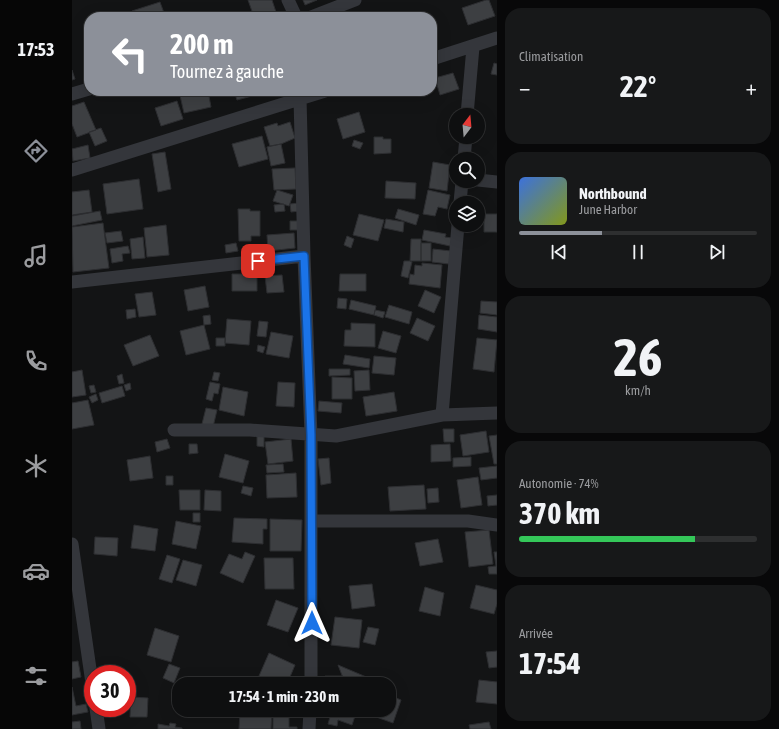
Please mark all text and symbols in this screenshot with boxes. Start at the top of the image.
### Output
icon: left [104,28,156,80]
text: 200 m [170,28,233,60]
text: 17:53 [17,39,55,60]
text: Climatisation [519,49,583,64]
text: Tournez à gauche [170,61,284,82]
text: 22° [620,69,656,103]
text: − [519,74,530,100]
text: + [746,74,757,100]
north arrow [449,108,485,144]
map controls [449,108,485,232]
icon: directions [22,137,50,165]
button: search [449,152,485,188]
text: Northbound [579,185,647,202]
button: layers [449,196,485,232]
text: June Harbor [579,202,637,217]
icon: previous [548,241,570,263]
icon: pause [627,241,649,263]
icon: next [706,241,728,263]
icon: music [22,242,50,270]
pin [241,244,275,278]
icon: arrive [247,250,269,272]
text: 26 [614,327,662,387]
icon: phone [22,347,50,375]
text: km/h [625,383,651,398]
icon: climate [22,452,50,480]
text: Autonomie · 74% [519,476,599,491]
text: 370 km [519,496,600,530]
icon: car [22,557,50,585]
position arrow [291,602,333,644]
text: Arrivée [519,626,553,641]
text: 17:54 [519,646,581,680]
icon: filters [22,662,50,690]
speed limit sign: 30 [84,665,136,717]
text: 17:54 · 1 min · 230 m [229,688,339,705]

